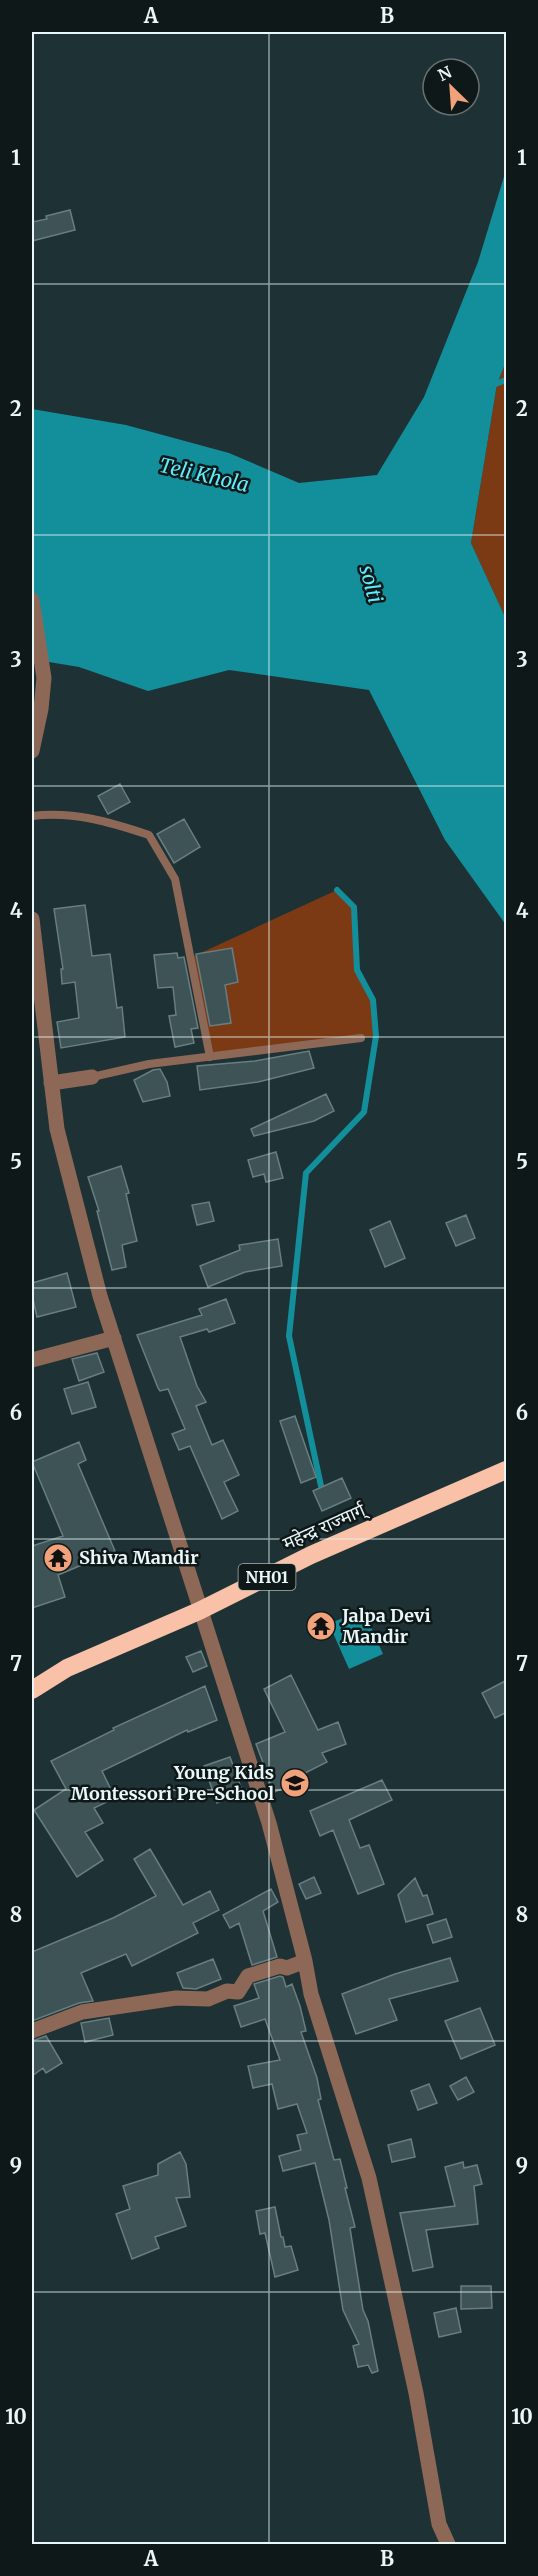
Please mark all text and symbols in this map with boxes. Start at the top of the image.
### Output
text: A [143,3,159,28]
text: B [380,3,394,28]
north arrow [421,57,481,117]
text: N [435,62,455,85]
text: 1 [11,145,21,170]
text: 1 [517,145,527,170]
text: 2 [10,396,22,421]
text: 2 [516,396,528,421]
water label: Teli Khola [157,452,251,497]
water label: solti [354,562,389,606]
text: 3 [10,647,22,672]
text: 3 [516,647,528,672]
text: 4 [10,898,23,923]
text: 4 [516,898,529,923]
text: 5 [10,1149,22,1174]
text: 5 [516,1149,528,1174]
text: 6 [10,1400,22,1425]
text: 6 [516,1400,528,1425]
street label: महेन्द्र राज्मार्ग् [279,1497,371,1555]
temple icon: Shiva Mandir [42,1542,74,1574]
place label: Shiva Mandir [79,1546,199,1569]
road number: NH01 [238,1564,296,1590]
place label: Jalpa Devi Mandir [341,1604,431,1648]
temple icon: Jalpa Devi Mandir [305,1610,337,1642]
text: 7 [10,1651,22,1676]
text: 7 [516,1651,528,1676]
place label: Young Kids Montessori Pre-School [71,1761,274,1805]
school or university icon: Young Kids Montessori Pre-School [279,1767,311,1799]
text: 8 [10,1902,22,1927]
text: 8 [516,1902,528,1927]
text: 9 [10,2153,22,2178]
text: 9 [516,2153,528,2178]
text: 10 [5,2404,27,2429]
text: 10 [511,2404,533,2429]
text: A [143,2546,159,2571]
text: B [380,2546,394,2571]

